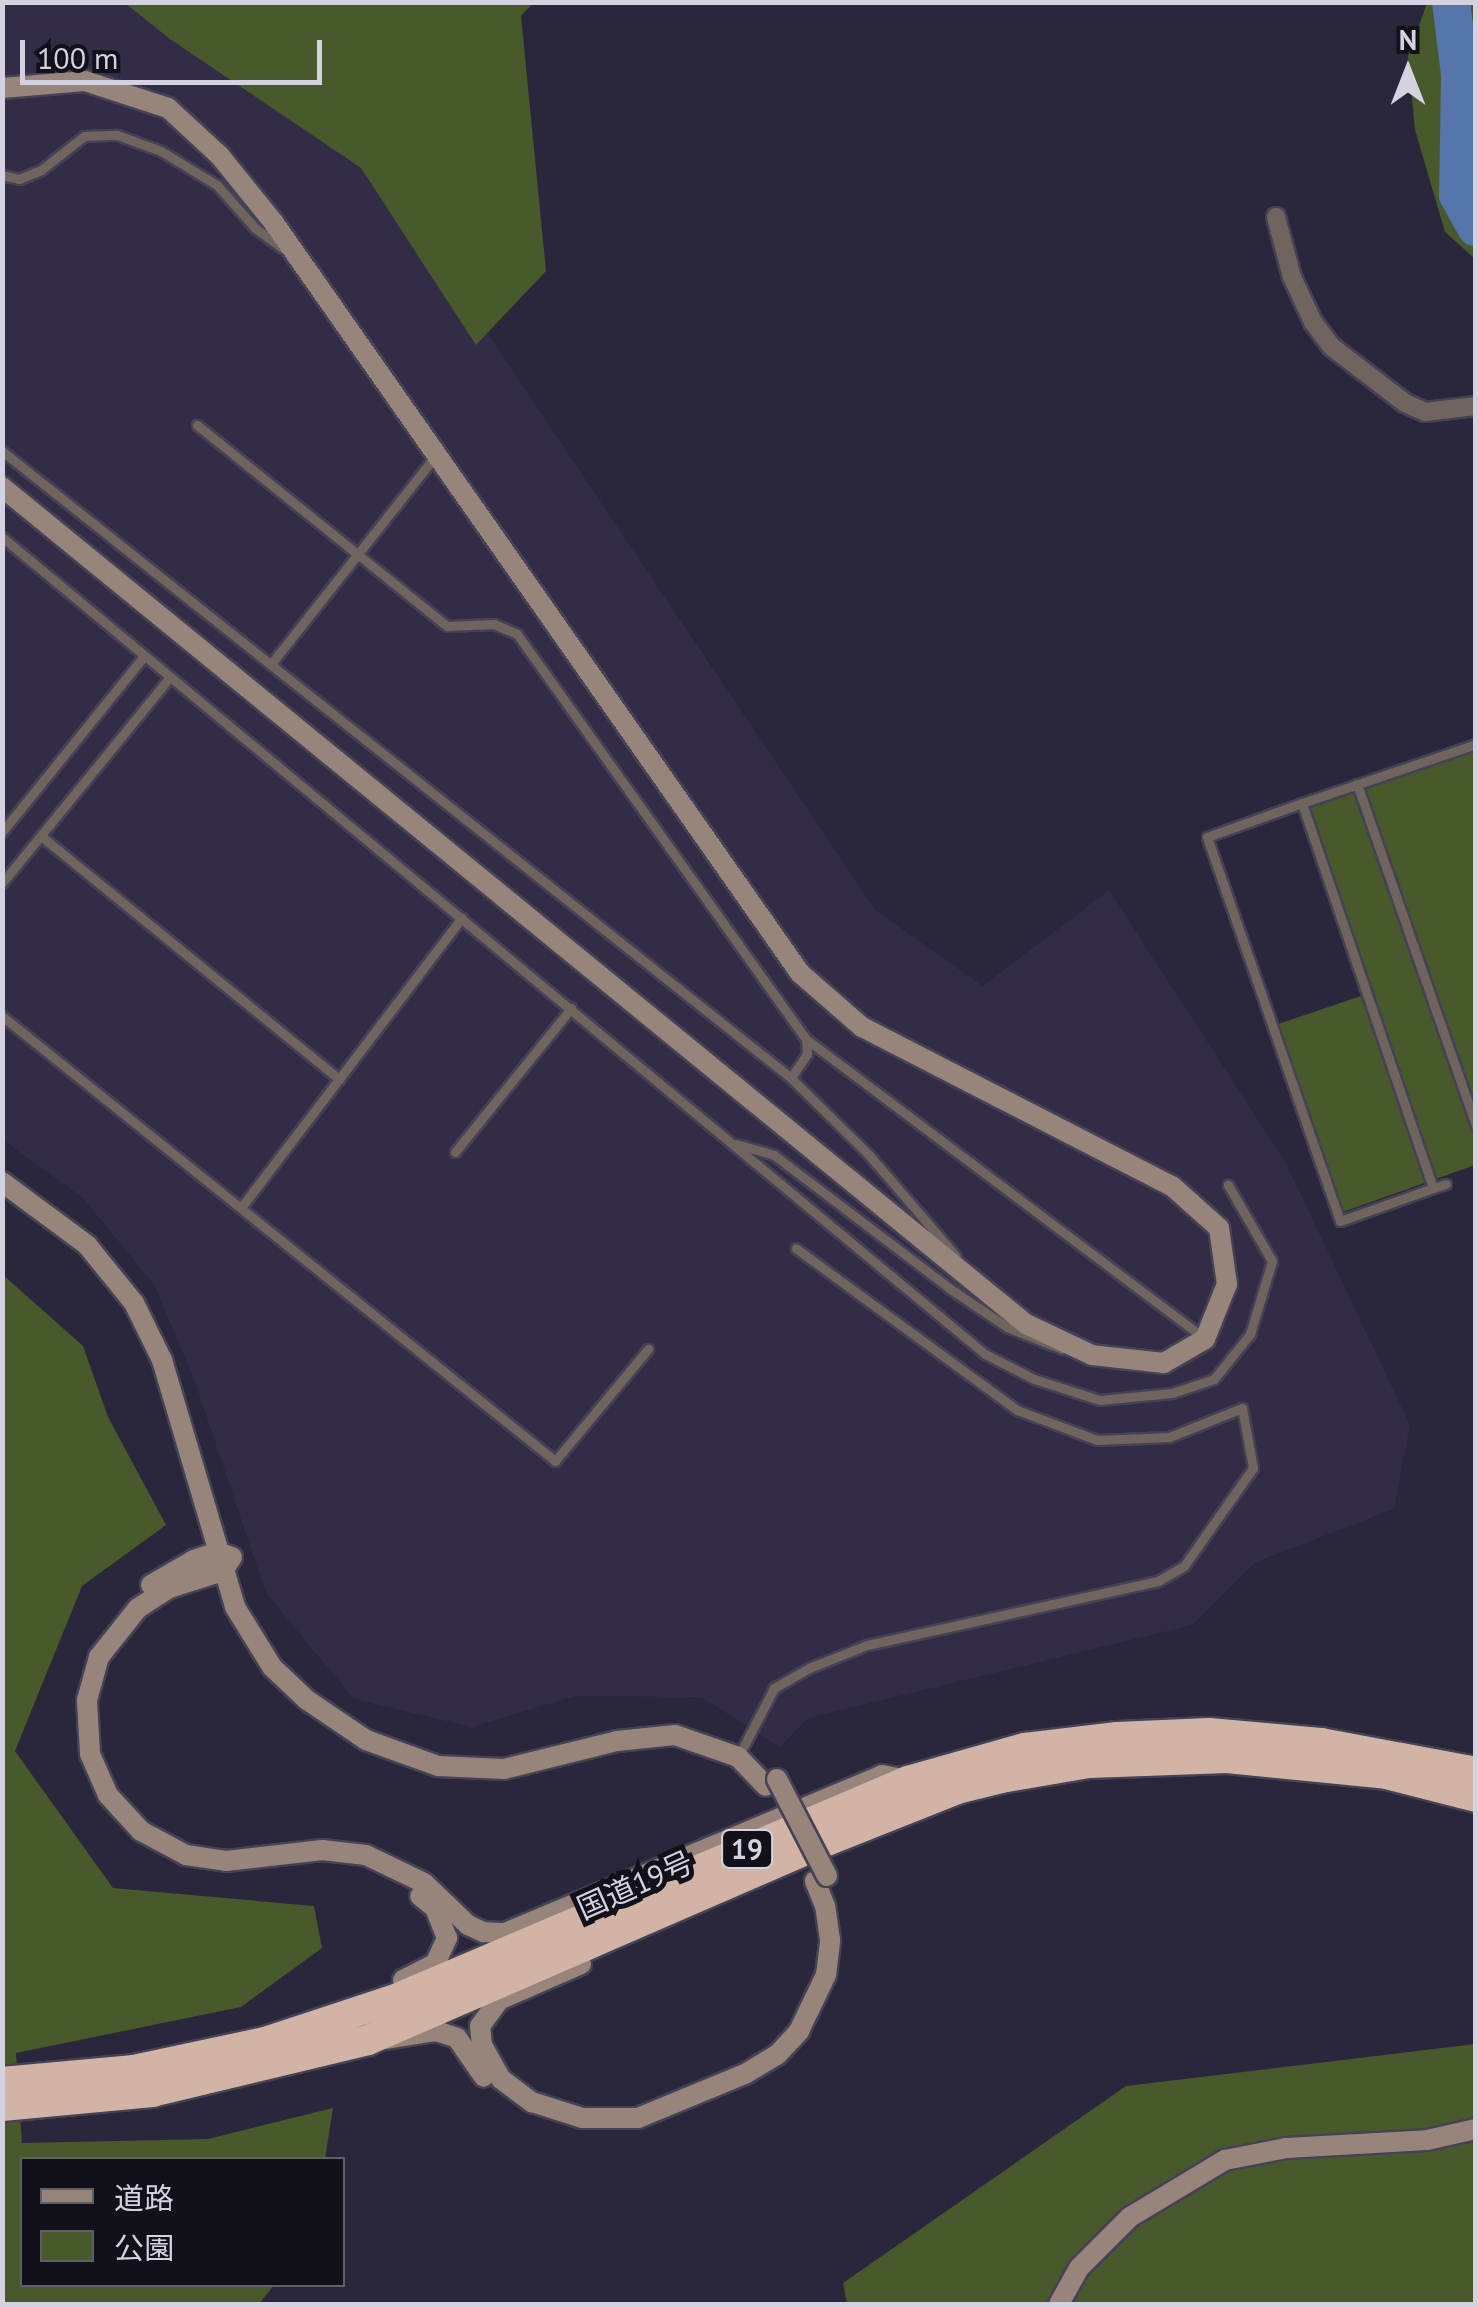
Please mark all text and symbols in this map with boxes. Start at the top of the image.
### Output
scale bar [25,20,328,82]
north arrow [1358,20,1458,120]
text: N [1399,21,1417,58]
text: 100 m [37,38,118,77]
road number: 19 [720,1826,774,1872]
street label: 国道19号 [572,1844,698,1926]
legend [20,2157,345,2287]
text: 道路 [114,2178,174,2217]
text: 公園 [114,2228,174,2267]

